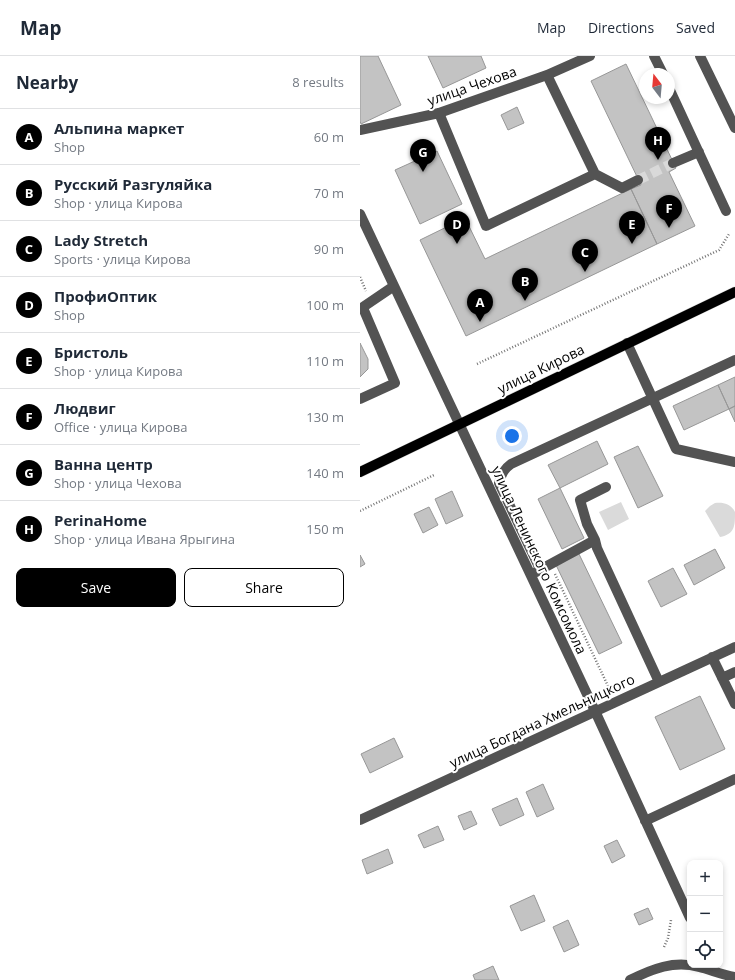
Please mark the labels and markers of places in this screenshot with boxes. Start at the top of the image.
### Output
pin: H [645,127,671,160]
pin: G [410,139,436,172]
pin: F [656,195,682,228]
pin: D [444,211,470,244]
pin: E [619,211,645,244]
pin: C [572,239,598,272]
pin: B [512,268,538,301]
pin: A [467,289,493,322]

